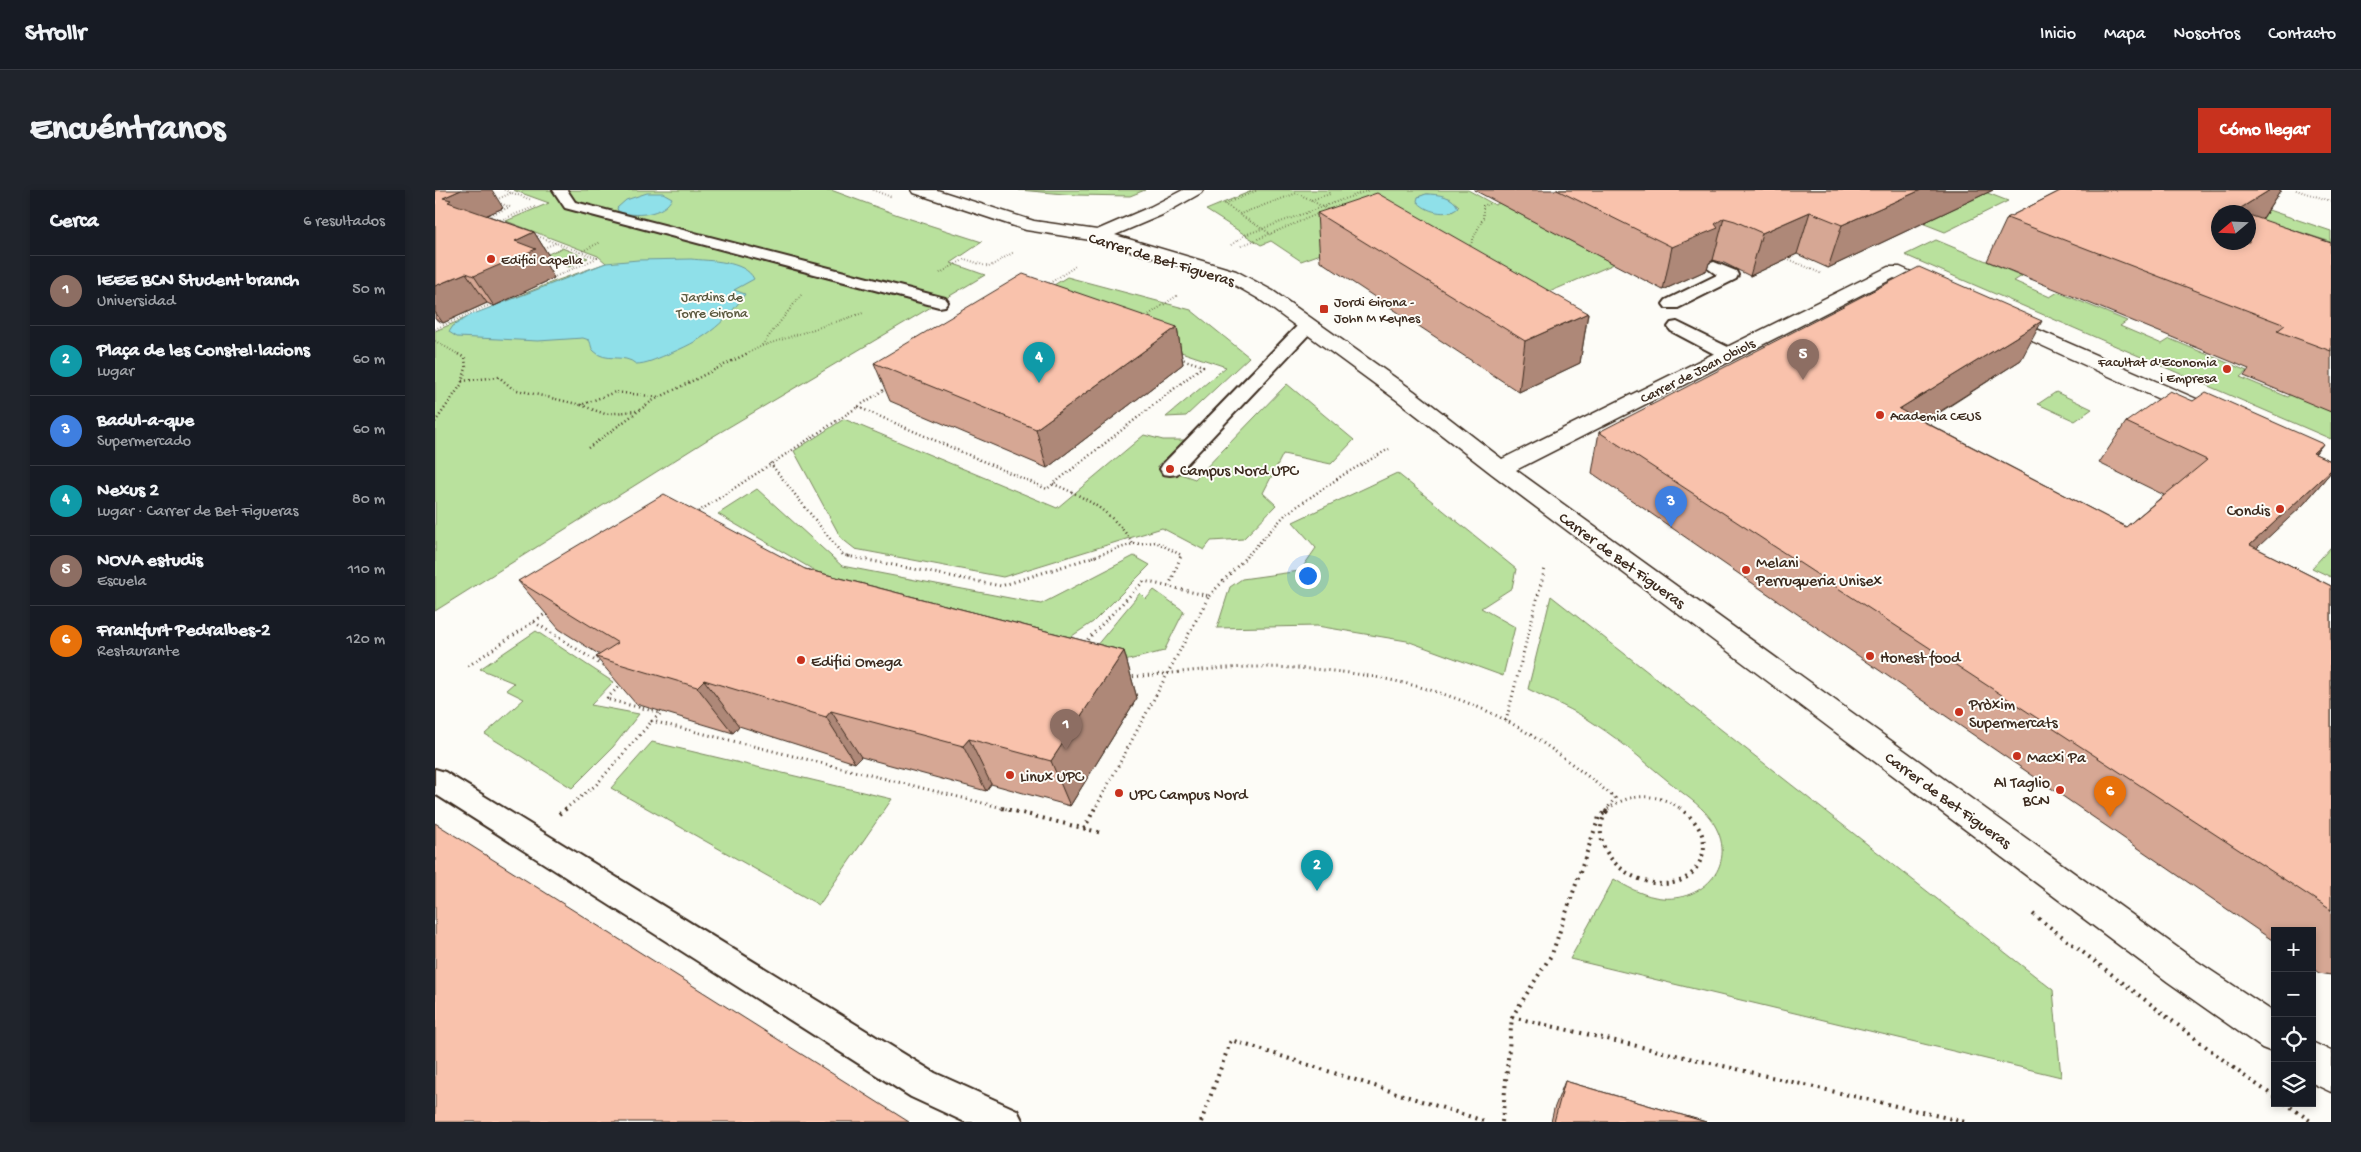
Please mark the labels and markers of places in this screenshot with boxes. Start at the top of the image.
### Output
marker: Edifici Capella [485,253,497,265]
place label: Edifici Capella [501,253,584,270]
place label: Jordi Girona - John M Keynes [1334,295,1421,328]
marker: Jordi Girona - John M Keynes [1318,303,1330,315]
pin: 5 [1787,339,1819,380]
pin: 4 [1023,342,1055,383]
place label: Facultat d'Economia i Empresa [2097,355,2218,388]
marker: Facultat d'Economia i Empresa [2221,363,2233,375]
marker: Academia CEUS [1874,409,1886,421]
place label: Academia CEUS [1890,409,1982,426]
marker: Campus Nord UPC [1164,463,1176,475]
place label: Campus Nord UPC [1180,463,1300,482]
pin: 3 [1655,486,1687,527]
place label: Condis [2227,503,2271,522]
marker: Condis [2274,503,2286,515]
place label: Melani Perruqueria Unisex [1755,555,1883,592]
marker: Melani Perruqueria Unisex [1740,564,1752,576]
marker: Honest food [1864,650,1876,662]
place label: Honest food [1880,650,1962,669]
marker: Edifici Omega [795,654,807,666]
place label: Edifici Omega [811,654,903,673]
place label: Pròxim Supermercats [1968,697,2059,734]
marker: Pròxim Supermercats [1953,706,1965,718]
pin: 1 [1050,709,1082,750]
marker: Macxi Pa [2011,750,2023,762]
place label: Macxi Pa [2027,750,2087,769]
marker: Linux UPC [1004,769,1016,781]
place label: Linux UPC [1020,769,1085,788]
place label: Al Taglio BCN [1994,775,2050,812]
pin: 6 [2094,776,2126,817]
marker: Al Taglio BCN [2054,784,2066,796]
marker: UPC Campus Nord [1113,787,1125,799]
place label: UPC Campus Nord [1129,787,1249,806]
pin: 2 [1301,850,1333,891]

